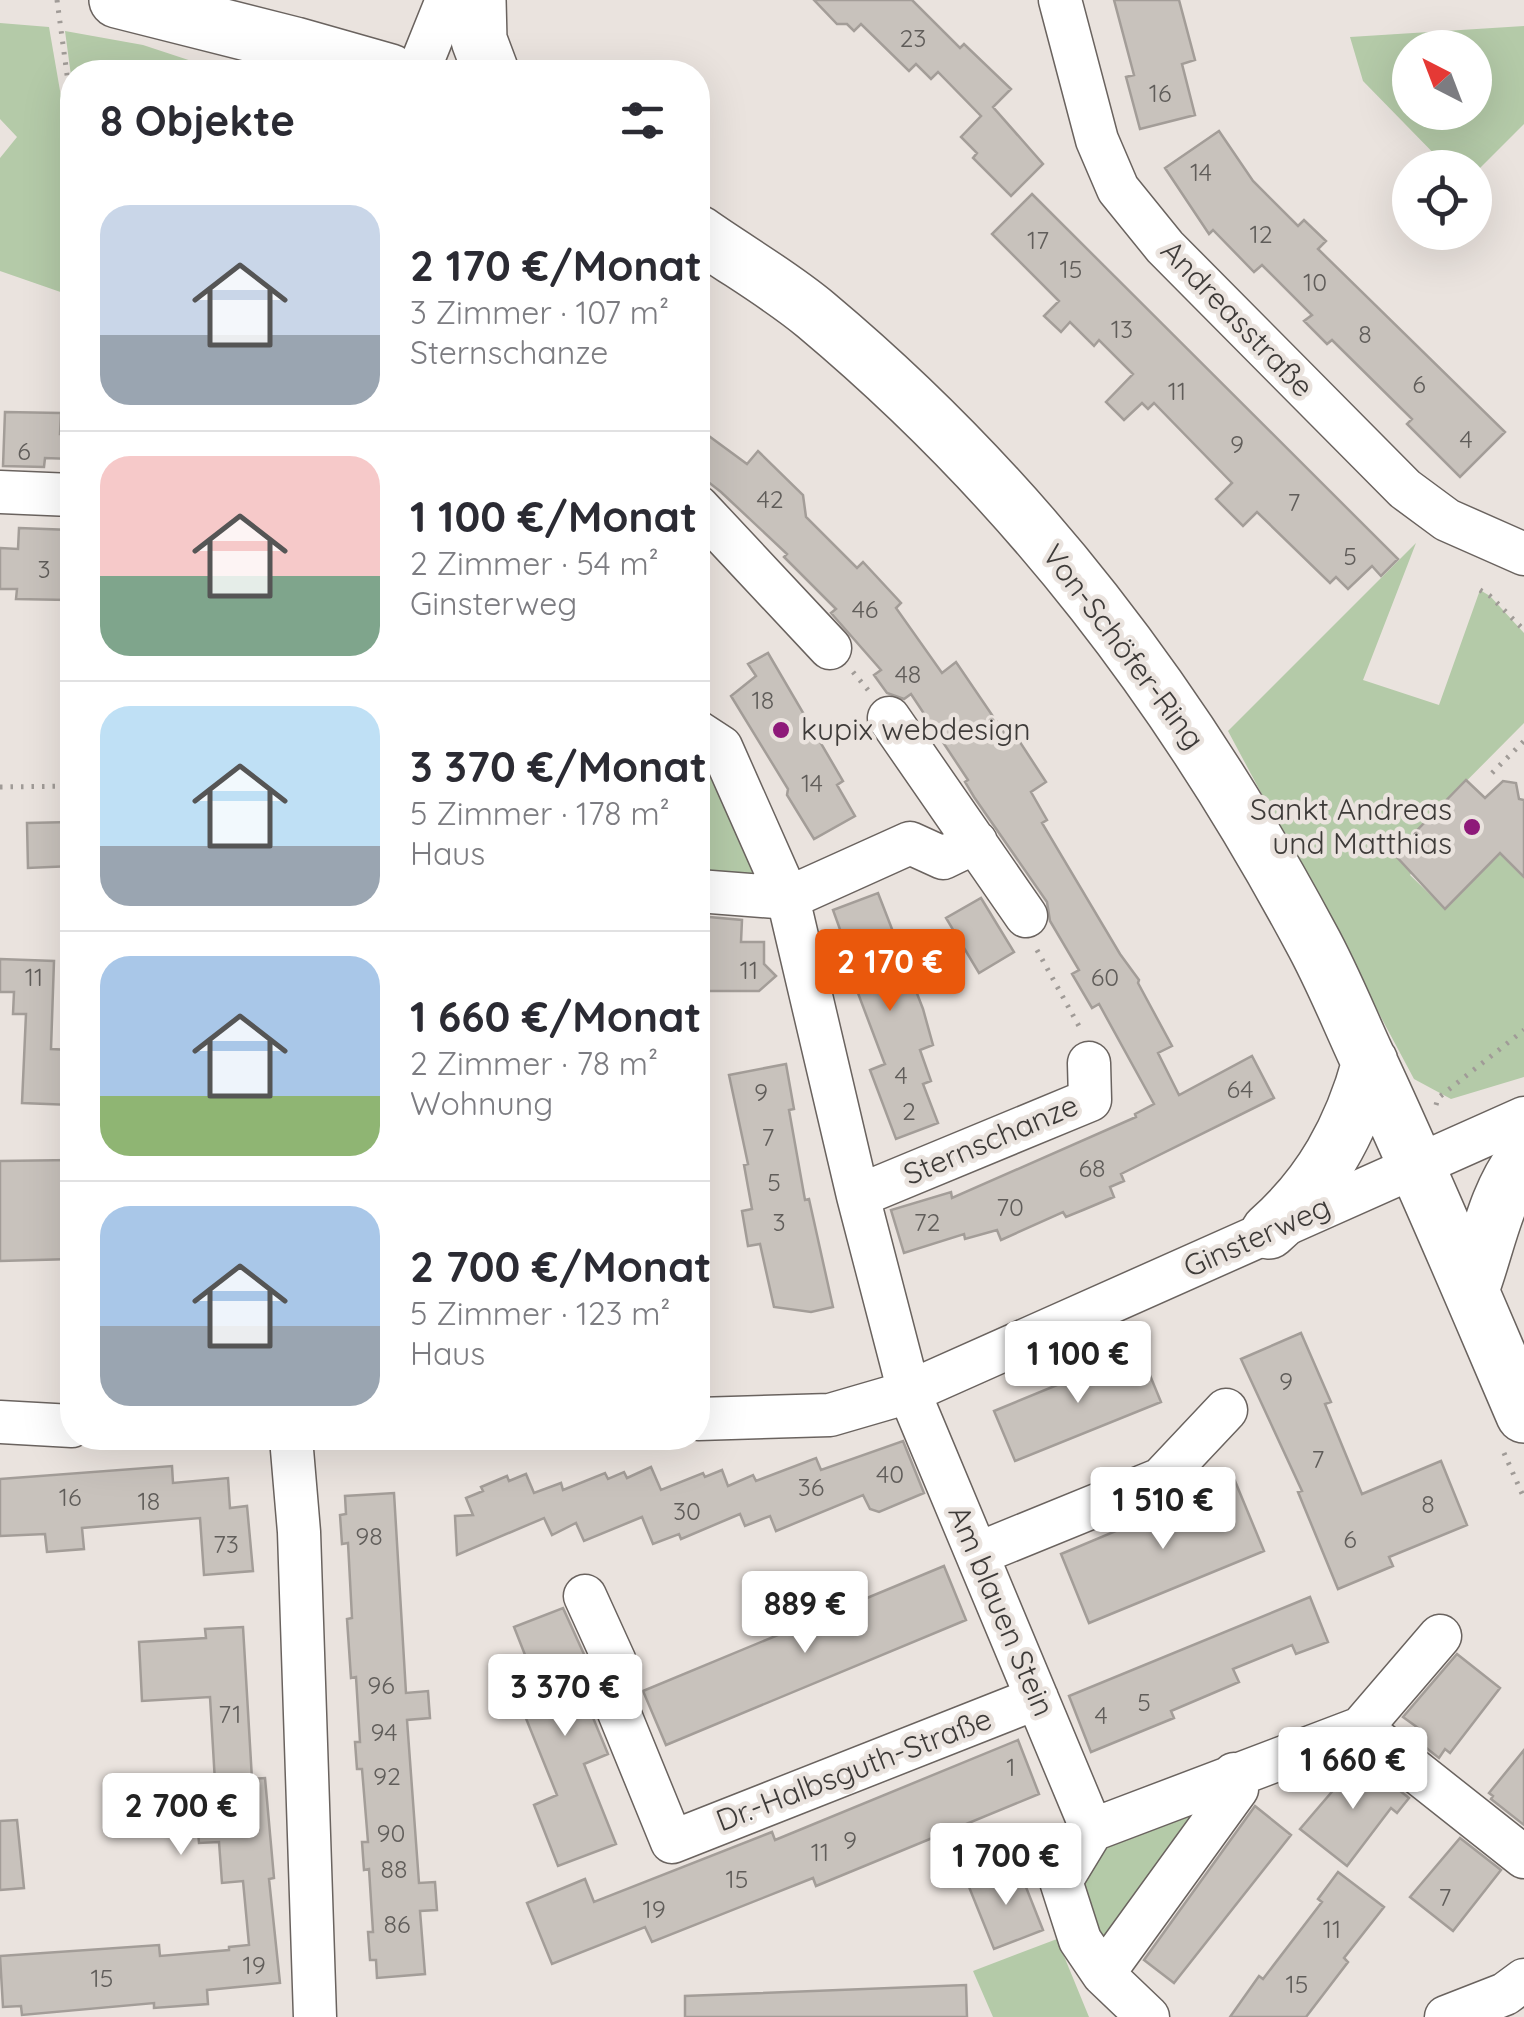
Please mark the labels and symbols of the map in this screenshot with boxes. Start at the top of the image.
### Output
house number: 23 [900,22,926,53]
north arrow [1392,30,1492,130]
house number: 16 [1149,77,1171,108]
house number: 14 [1190,156,1212,187]
house number: 12 [1249,218,1273,249]
house number: 17 [1027,224,1049,255]
street label: Andreasstraße [1153,232,1322,405]
house number: 15 [1060,253,1082,284]
house number: 10 [1303,266,1327,297]
house number: 13 [1111,313,1133,344]
house number: 8 [1358,318,1372,349]
house number: 6 [1412,368,1426,399]
house number: 11 [1168,375,1186,406]
house number: 4 [1459,423,1473,454]
house number: 9 [1230,428,1244,459]
house number: 6 [17,435,31,466]
house number: 42 [756,483,784,514]
house number: 7 [1288,486,1301,517]
street label: Von-Schöfer-Ring [1034,537,1213,756]
house number: 5 [1343,540,1357,571]
house number: 3 [37,553,51,584]
house number: 46 [852,593,878,624]
house number: 48 [895,658,921,689]
house number: 18 [752,684,774,715]
place label: kupix webdesign [801,710,1031,748]
marker: kupix webdesign [770,719,792,741]
house number: 14 [801,767,823,798]
place label: Sankt Andreas und Matthias [1250,790,1452,862]
marker: Sankt Andreas und Matthias [1461,816,1483,838]
pin: 2 170 € [798,929,982,1014]
house number: 11 [740,954,758,985]
house number: 11 [25,961,43,992]
house number: 60 [1091,961,1119,992]
house number: 4 [894,1059,908,1090]
house number: 64 [1226,1073,1254,1104]
house number: 9 [754,1076,768,1107]
street label: Sternschanze [898,1085,1084,1193]
house number: 2 [902,1095,916,1126]
house number: 7 [762,1121,775,1152]
house number: 68 [1079,1152,1105,1183]
house number: 5 [767,1166,781,1197]
street label: Ginsterweg [1177,1187,1336,1285]
house number: 70 [996,1191,1024,1222]
house number: 3 [772,1206,786,1237]
house number: 72 [914,1206,940,1237]
pin: 1 100 € [986,1321,1170,1406]
house number: 9 [1279,1365,1293,1396]
house number: 7 [1312,1443,1325,1474]
house number: 40 [876,1458,904,1489]
pin: 1 510 € [1071,1467,1255,1552]
house number: 36 [798,1471,824,1502]
house number: 16 [59,1481,81,1512]
house number: 18 [138,1485,160,1516]
house number: 8 [1421,1488,1435,1519]
house number: 30 [673,1495,701,1526]
street label: Am blauen Stein [940,1500,1063,1722]
house number: 98 [355,1520,383,1551]
house number: 6 [1343,1523,1357,1554]
house number: 73 [213,1528,239,1559]
pin: 889 € [735,1571,875,1656]
pin: 3 370 € [473,1654,657,1739]
house number: 96 [367,1669,395,1700]
house number: 5 [1137,1686,1151,1717]
house number: 71 [218,1698,242,1729]
street label: Dr.-Halbsguth-Straße [711,1699,997,1839]
house number: 4 [1094,1699,1108,1730]
house number: 94 [370,1716,398,1747]
pin: 1 660 € [1261,1727,1445,1812]
house number: 1 [1006,1751,1016,1782]
house number: 92 [373,1760,401,1791]
pin: 2 700 € [89,1773,273,1858]
house number: 90 [377,1817,405,1848]
pin: 1 700 € [914,1823,1098,1908]
house number: 9 [843,1824,857,1855]
house number: 11 [811,1836,829,1867]
house number: 88 [380,1853,408,1884]
house number: 15 [726,1863,748,1894]
house number: 7 [1439,1881,1452,1912]
house number: 19 [642,1893,666,1924]
house number: 86 [384,1908,410,1939]
house number: 11 [1323,1913,1341,1944]
house number: 19 [242,1949,266,1980]
house number: 15 [91,1962,113,1993]
house number: 15 [1286,1968,1308,1999]

